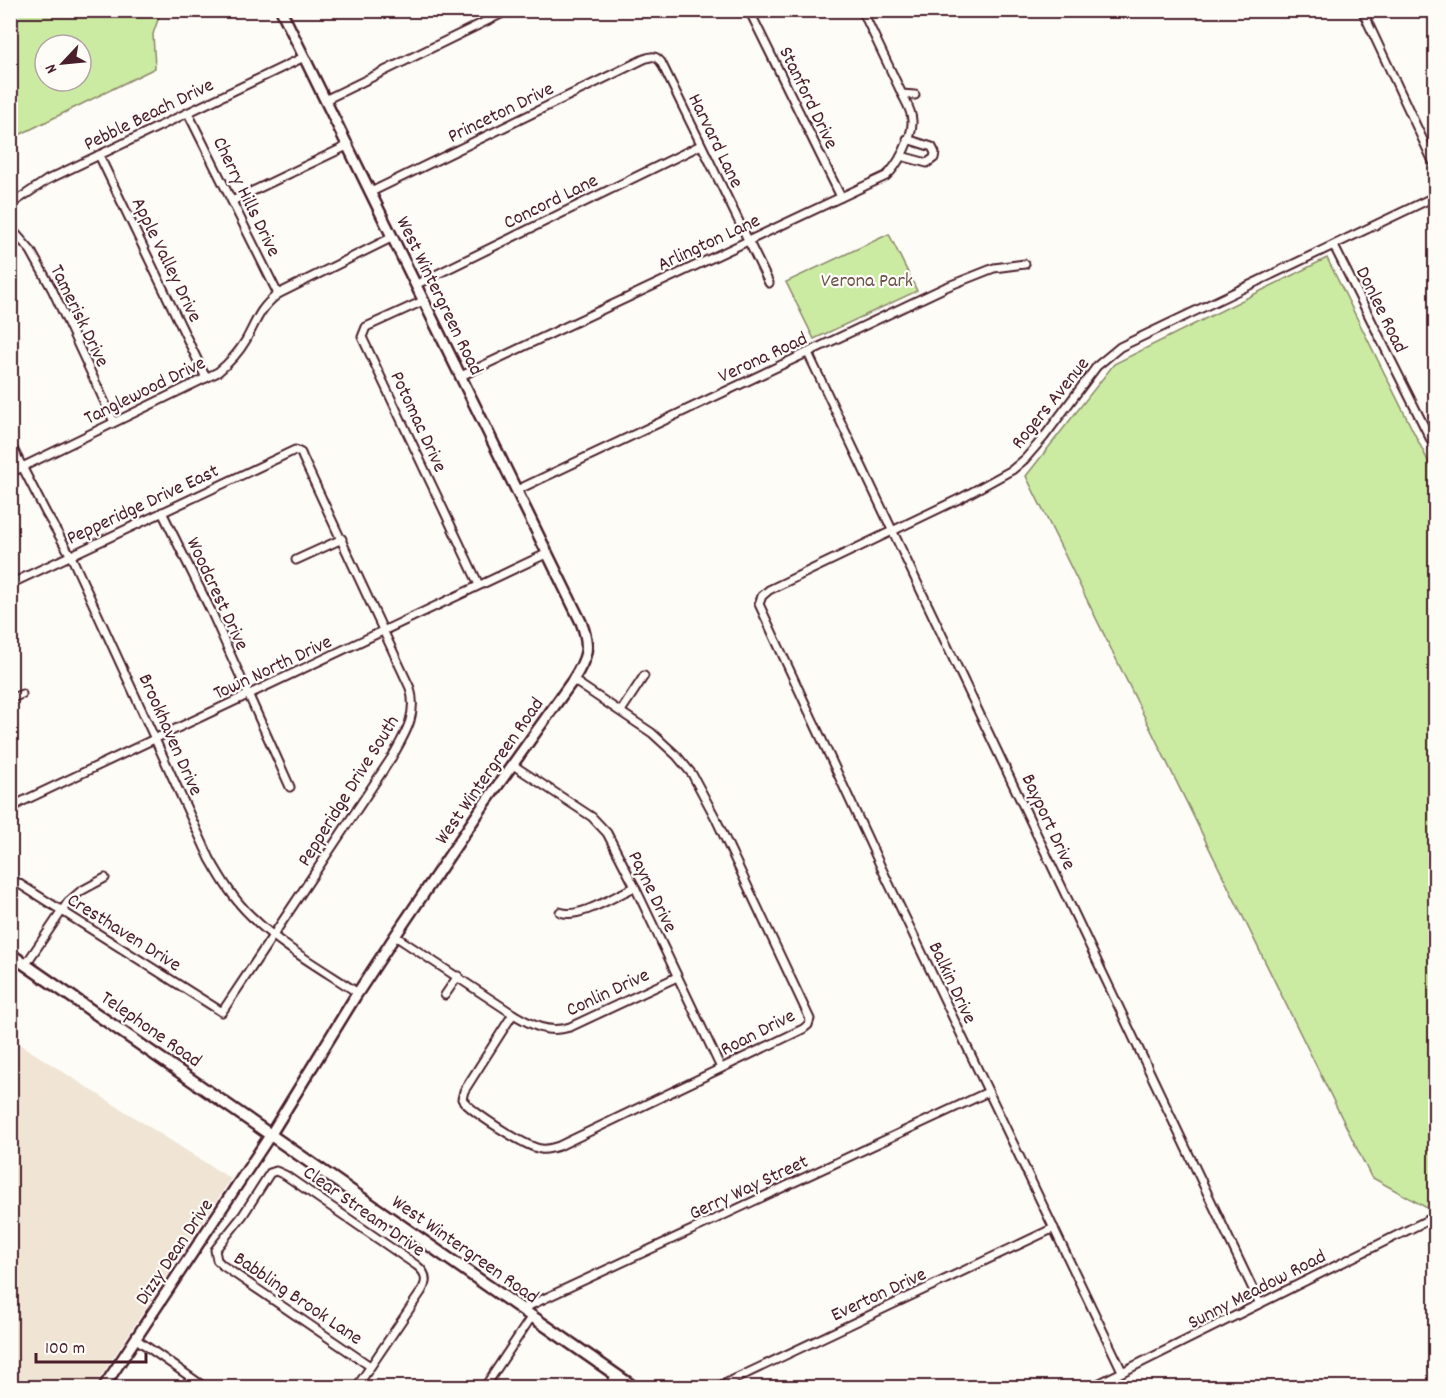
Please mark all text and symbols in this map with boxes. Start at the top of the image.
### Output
north arrow [33,33,93,93]
street label: Stanford Drive [770,42,844,154]
text: N [40,60,64,77]
street label: Pebble Beach Drive [80,72,219,159]
street label: Princeton Drive [444,76,559,151]
street label: Harvard Lane [679,89,749,193]
street label: Cherry Hills Drive [204,133,287,262]
street label: Concord Lane [499,168,603,238]
street label: Apple Valley Drive [123,193,208,328]
street label: Arlington Lane [653,208,765,280]
street label: West Wintergreen Road [388,212,489,380]
street label: Tamerisk Drive [41,260,115,372]
street label: Donlee Road [1347,262,1413,358]
park label: Verona Park [821,268,913,296]
street label: Verona Road [714,326,812,392]
street label: Tanglewood Drive [80,350,211,433]
street label: Rogers Avenue [1005,352,1097,456]
street label: Potomac Drive [382,367,453,478]
street label: Pepperidge Drive East [63,458,224,553]
street label: Woodcrest Drive [178,533,255,656]
street label: Town North Drive [209,629,337,708]
street label: Brookhaven Drive [130,670,209,801]
street label: West Wintergreen Road [429,693,552,851]
street label: Pepperidge Drive South [292,711,407,873]
street label: Bayport Drive [1013,770,1082,875]
street label: Payne Drive [619,847,683,938]
street label: Cresthaven Drive [61,887,186,980]
street label: Balkin Drive [920,938,983,1029]
street label: Conlin Drive [562,962,655,1025]
street label: Telephone Road [94,985,207,1076]
street label: Roan Drive [716,1003,801,1064]
street label: Gerry Way Street [685,1149,813,1229]
street label: Clear Stream Drive [296,1160,430,1265]
street label: West Wintergreen Road [385,1189,543,1312]
street label: Dizzy Dean Drive [130,1194,222,1311]
street label: Sunny Meadow Road [1183,1244,1331,1338]
street label: Babbling Brook Lane [227,1246,368,1353]
street label: Everton Drive [827,1261,932,1330]
scale bar [36,1326,146,1364]
text: 100 m [45,1337,85,1362]

